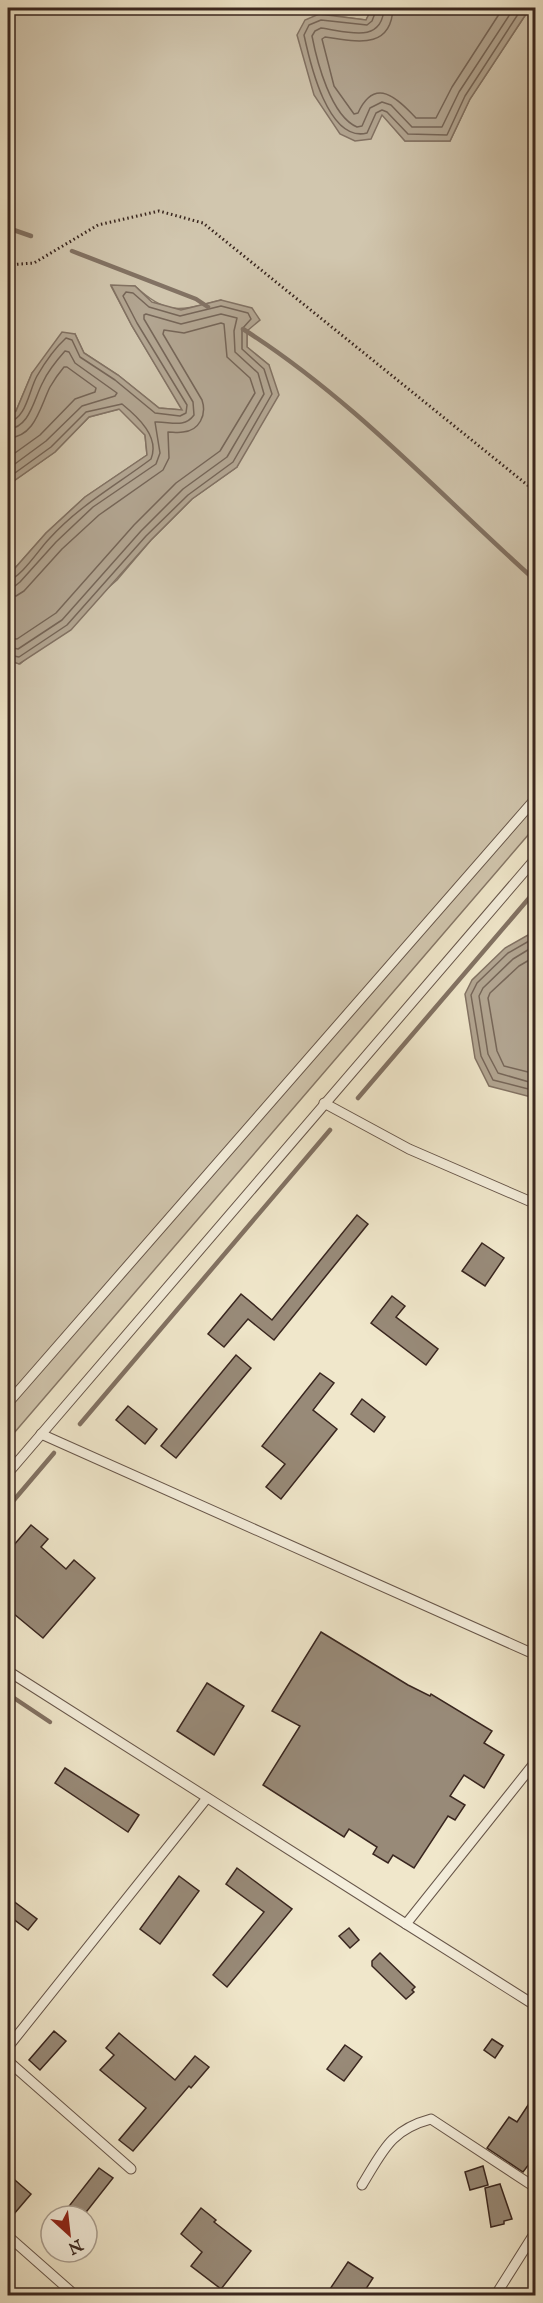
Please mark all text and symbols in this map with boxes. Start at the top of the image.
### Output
north arrow [39,2204,99,2264]
text: N [64,2233,87,2258]

